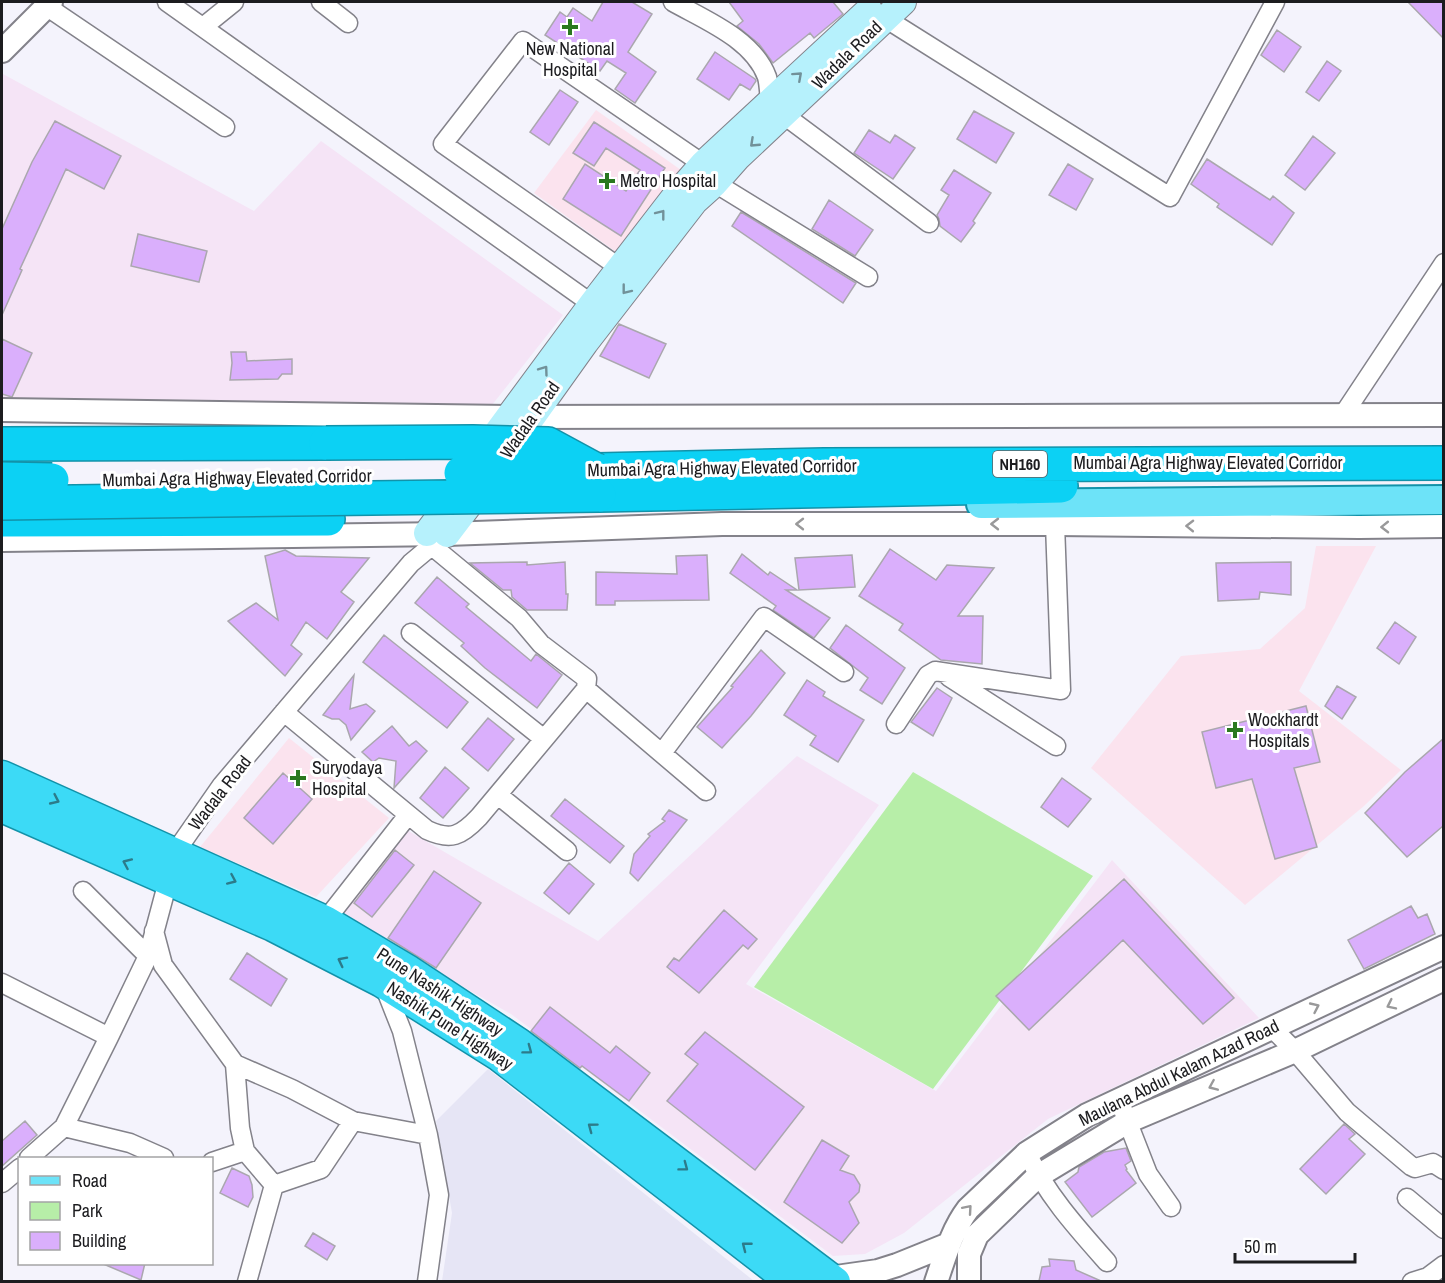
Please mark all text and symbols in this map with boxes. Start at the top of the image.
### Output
street label: Wadala Road [806,15,887,95]
marker: New National Hospital [561,18,579,36]
place label: New National Hospital [526,36,614,82]
one-way arrow [791,72,802,83]
one-way arrow [750,135,761,146]
place label: Metro Hospital [620,168,716,193]
marker: Metro Hospital [598,172,616,190]
one-way arrow [654,210,665,221]
one-way arrow [623,283,634,294]
one-way arrow [536,365,547,376]
street label: Wadala Road [494,376,565,463]
street label: Mumbai Agra Highway Elevated Corridor [1073,450,1343,475]
road number: NH160 [993,451,1047,477]
street label: Mumbai Agra Highway Elevated Corridor [587,453,857,482]
street label: Mumbai Agra Highway Elevated Corridor [102,463,372,492]
one-way arrow [796,518,805,530]
one-way arrow [991,518,1000,530]
one-way arrow [1186,519,1195,532]
one-way arrow [1381,521,1390,533]
place label: Wockhardt Hospitals [1248,707,1318,753]
marker: Wockhardt Hospitals [1226,721,1244,739]
street label: Wadala Road [182,750,257,835]
place label: Suryodaya Hospital [312,755,383,801]
marker: Suryodaya Hospital [289,769,307,787]
one-way arrow [48,792,59,804]
one-way arrow [122,858,133,870]
one-way arrow [226,873,237,885]
street label: Pune Nashik Highway [372,941,509,1042]
one-way arrow [337,957,348,969]
street label: Nashik Pune Highway [382,975,519,1076]
one-way arrow [1386,997,1397,1009]
one-way arrow [1309,1003,1320,1015]
street label: Maulana Abdul Kalam Azad Road [1074,1013,1283,1132]
one-way arrow [522,1043,533,1054]
one-way arrow [1209,1078,1220,1090]
one-way arrow [587,1123,598,1134]
legend [18,1157,213,1265]
one-way arrow [678,1160,689,1171]
text: Road [72,1168,107,1193]
text: Park [72,1198,103,1223]
one-way arrow [961,1206,972,1216]
scale bar [1235,1226,1355,1264]
text: Building [72,1228,127,1253]
text: 50 m [1244,1234,1277,1259]
one-way arrow [742,1242,753,1253]

